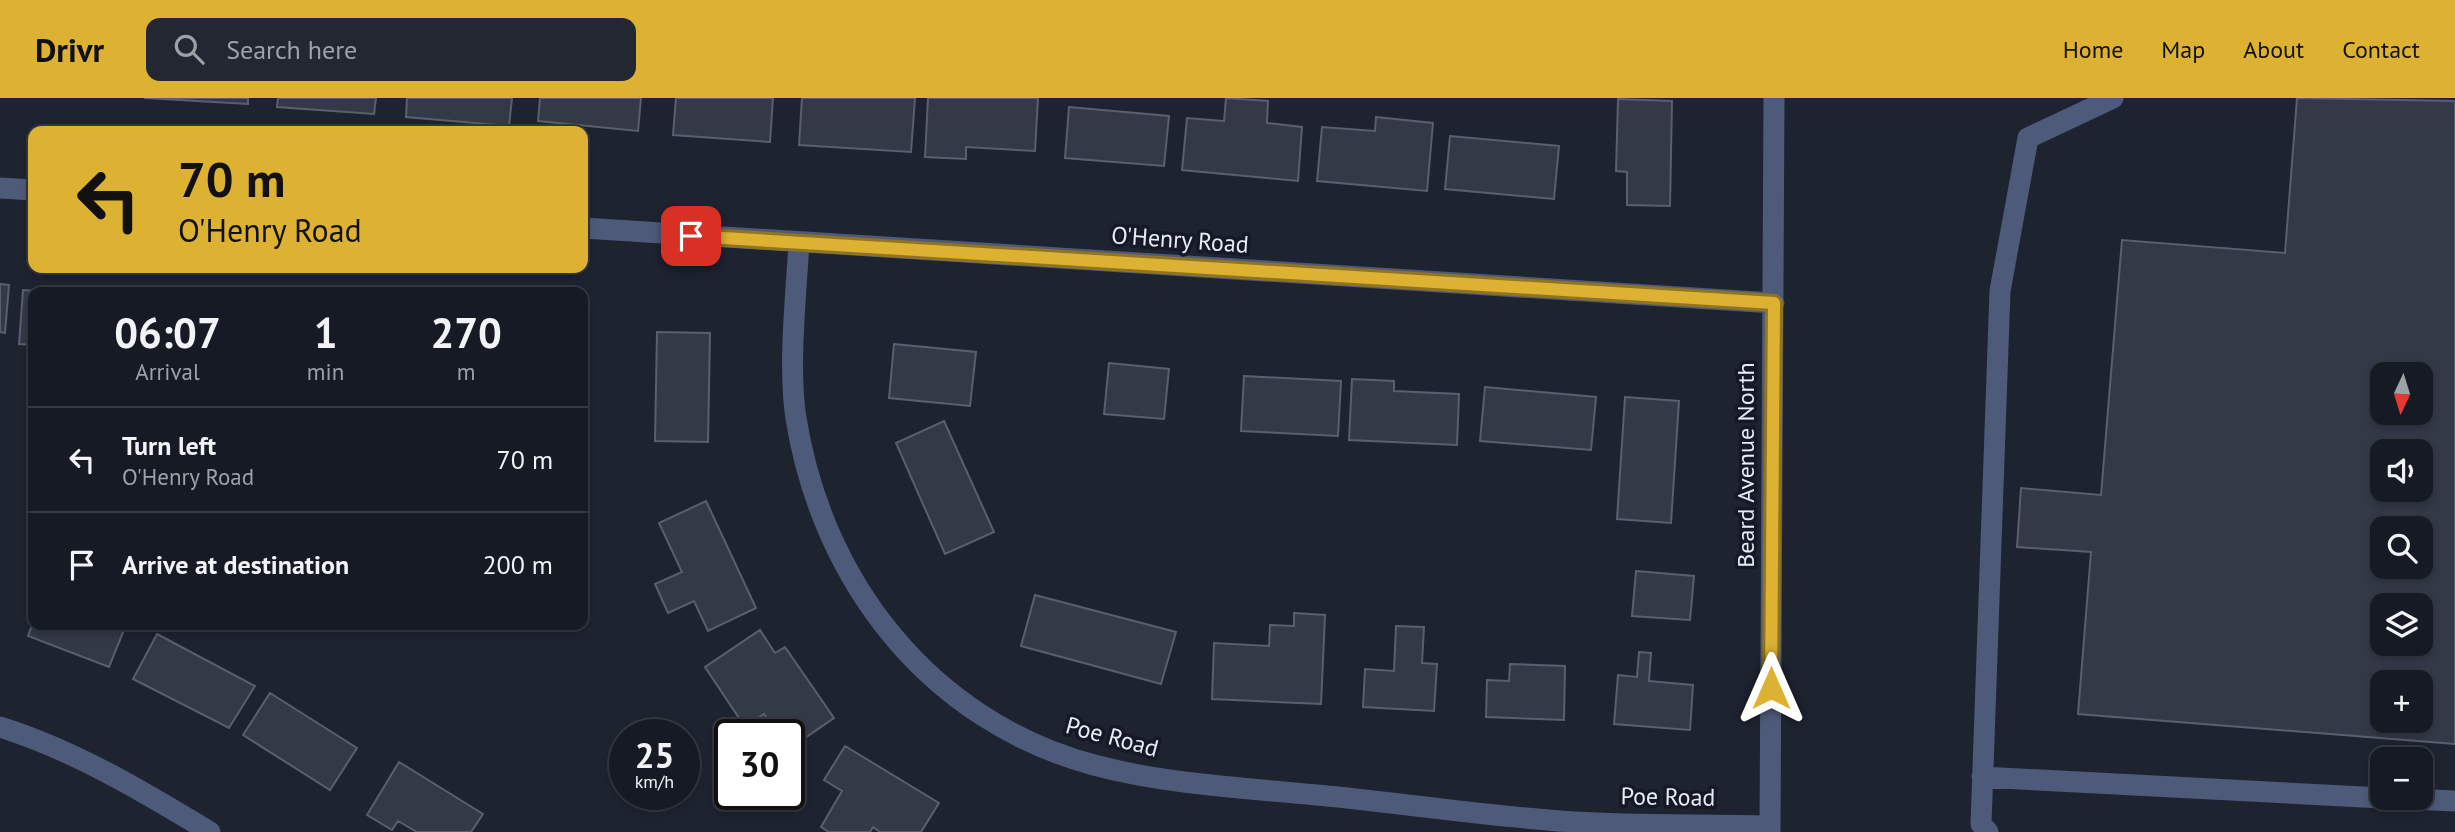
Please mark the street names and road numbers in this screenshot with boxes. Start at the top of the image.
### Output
street label: O'Henry Road [1110,219,1250,260]
street label: Beard Avenue North [1730,362,1761,568]
street label: Poe Road [1062,709,1162,764]
street label: Poe Road [1620,780,1716,813]

